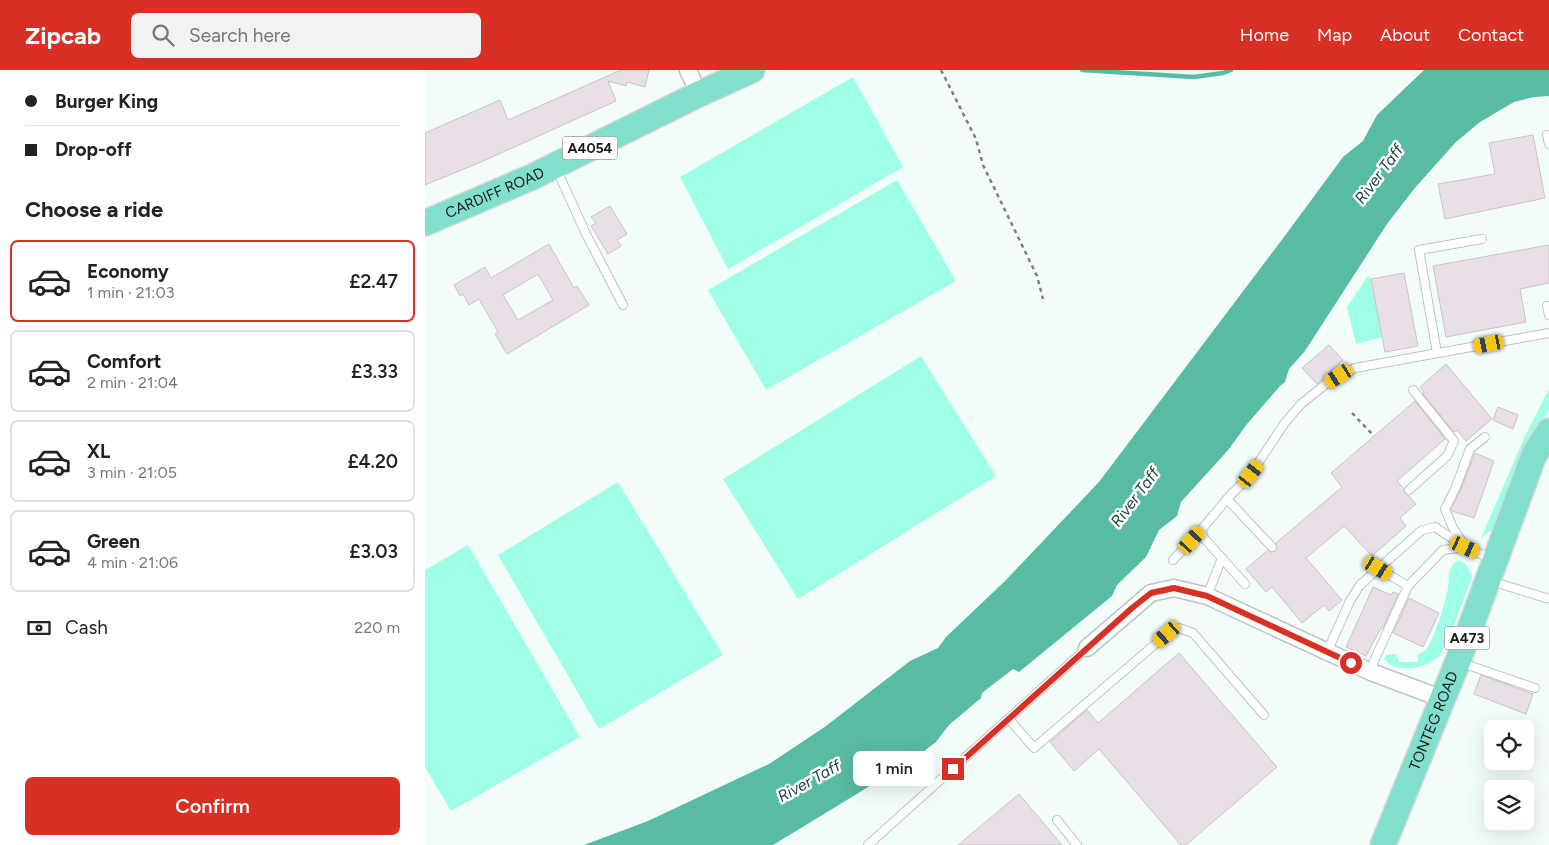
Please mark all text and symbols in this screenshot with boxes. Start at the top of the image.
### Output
search box [131,13,481,58]
text: Zipcab [25,21,101,50]
icon: search [149,21,177,49]
text: Search here [189,24,291,47]
text: Home [1240,24,1289,46]
text: Map [1317,24,1352,46]
text: About [1380,24,1430,46]
text: Contact [1458,24,1524,46]
text: Burger King [55,90,158,113]
road number: A4054 [563,136,617,160]
text: Drop-off [55,138,132,161]
water label: River Taff [1351,139,1409,207]
street label: CARDIFF ROAD [442,163,547,222]
text: Choose a ride [25,196,163,223]
icon: car [27,259,72,304]
text: Economy [87,260,169,283]
text: £2.47 [349,270,398,293]
text: 1 min · 21:03 [87,283,174,302]
car [1472,334,1505,354]
icon: car [27,349,72,394]
text: Comfort [87,350,162,373]
text: £3.33 [351,360,398,383]
car [1322,362,1355,390]
text: 2 min · 21:04 [87,373,178,392]
icon: car [27,439,72,484]
text: XL [87,440,110,463]
text: £4.20 [347,450,398,473]
car [1235,458,1266,490]
water label: River Taff [1107,462,1165,530]
text: 3 min · 21:05 [87,463,177,482]
car [1176,524,1207,556]
icon: car [27,529,72,574]
text: Green [87,530,140,553]
car [1448,534,1481,560]
text: £3.03 [349,540,398,563]
text: 4 min · 21:06 [87,553,178,572]
car [1361,554,1394,582]
icon: cash [25,614,53,642]
text: Cash [65,616,108,639]
text: 220 m [354,618,400,637]
car [1150,618,1183,650]
road number: A473 [1445,626,1489,650]
route start [1340,652,1362,674]
street label: TONTEG ROAD [1405,669,1462,773]
map controls [1484,720,1534,830]
button: locate [1484,720,1534,770]
callout: 1 min [853,752,935,786]
water label: River Taff [774,755,846,806]
route end [942,758,964,780]
text: 1 min [875,759,913,778]
button: Confirm [25,777,400,835]
button: layers [1484,780,1534,830]

